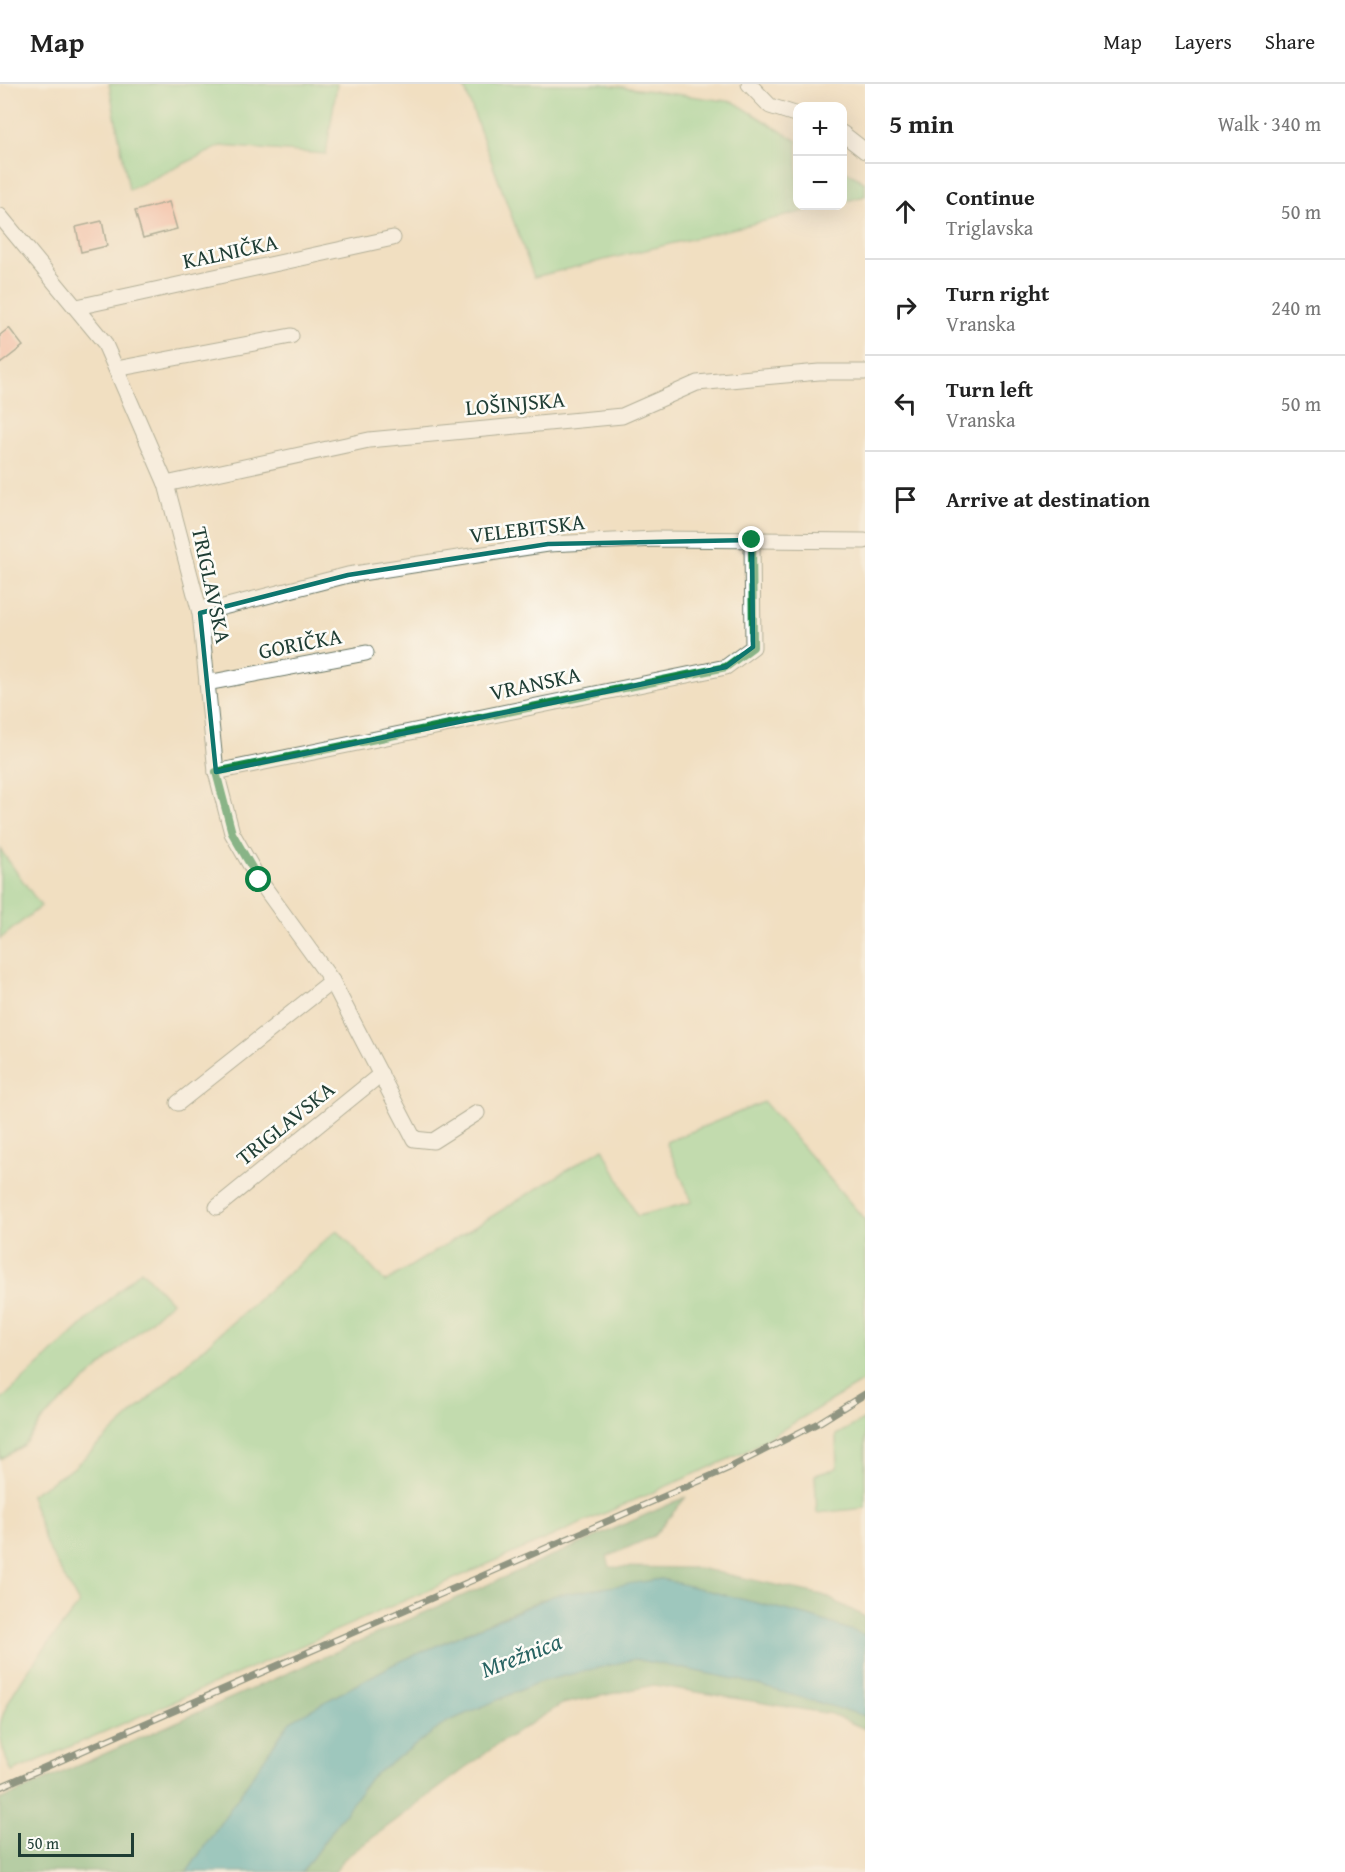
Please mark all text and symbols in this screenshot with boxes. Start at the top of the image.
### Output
text: Map [30,21,84,62]
text: Map [1103,26,1142,57]
text: Layers [1175,26,1232,57]
text: Share [1265,26,1315,57]
map controls [793,102,847,210]
button: + [793,102,847,156]
text: 5 min [889,104,954,143]
text: Walk · 340 m [1218,109,1321,138]
button: − [793,156,847,210]
text: Continue [946,181,1035,213]
icon: ahead [889,195,922,228]
text: 50 m [1281,197,1321,226]
text: Triglavska [946,213,1033,242]
street label: KALNIČKA [179,225,281,277]
text: Turn right [946,277,1049,309]
icon: right [889,291,922,324]
text: 240 m [1271,293,1321,322]
text: Vranska [946,309,1015,338]
text: Turn left [946,373,1033,405]
street label: LOŠINJSKA [464,383,567,423]
icon: left [889,387,922,420]
text: 50 m [1281,389,1321,418]
text: Vranska [946,405,1015,434]
icon: arrive [889,483,922,516]
text: Arrive at destination [946,483,1150,515]
street label: VELEBITSKA [467,505,587,551]
street label: TRIGLAVSKA [184,524,240,647]
route end [738,526,764,552]
street label: GORIČKA [256,619,345,667]
street label: VRANSKA [487,658,584,708]
route start [245,866,271,892]
street label: TRIGLAVSKA [229,1073,342,1173]
water label: Mrežnica [475,1624,567,1686]
scale bar [18,1830,134,1858]
text: 50 m [27,1831,59,1855]

